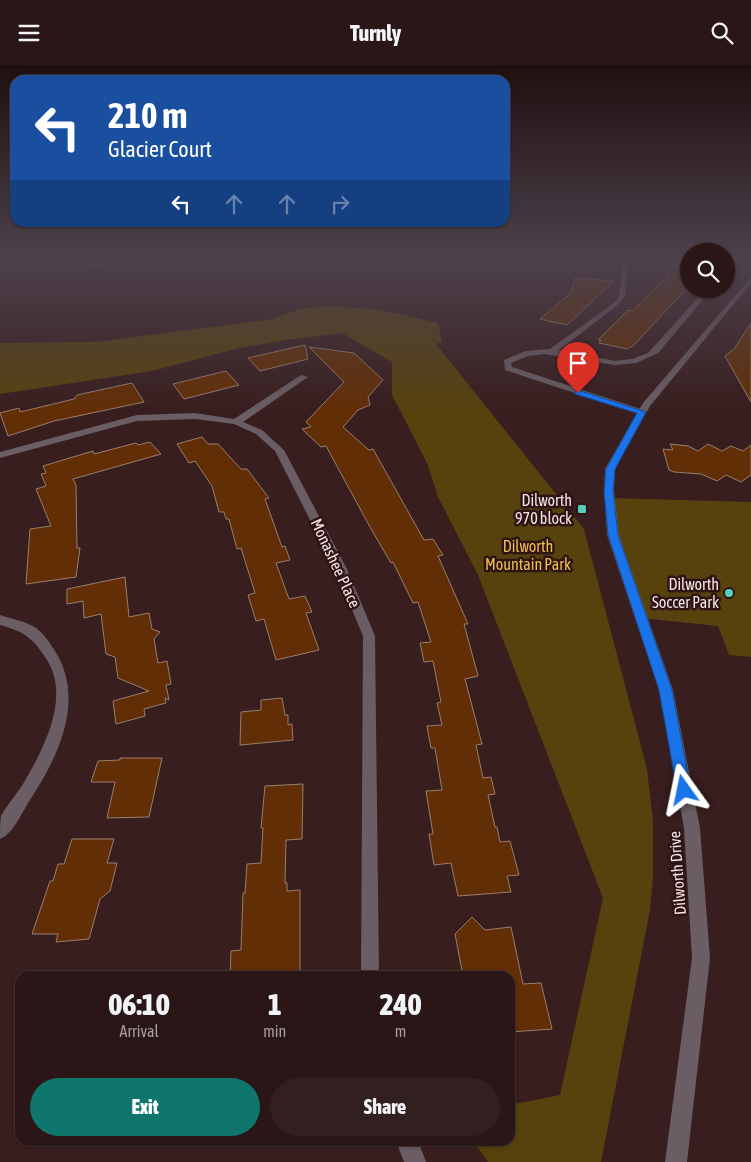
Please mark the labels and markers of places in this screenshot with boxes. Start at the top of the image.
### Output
pin [557,342,599,393]
place label: Dilworth 970 block [515,491,572,527]
marker: Dilworth 970 block [576,503,588,515]
place label: Dilworth Soccer Park [652,575,719,611]
marker: Dilworth Soccer Park [723,587,735,599]

